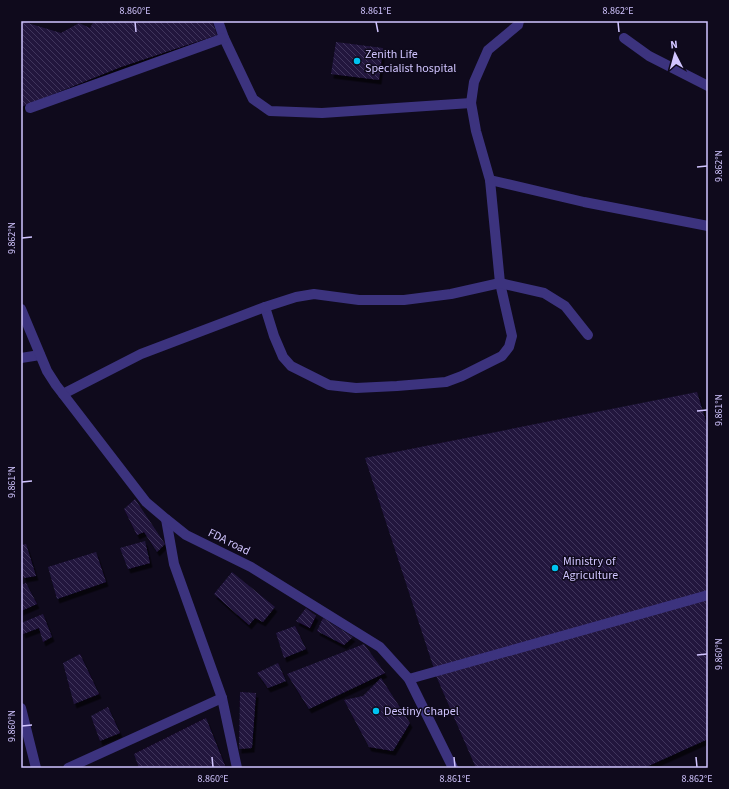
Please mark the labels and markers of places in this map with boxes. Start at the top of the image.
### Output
place label: Zenith Life Specialist hospital [365,46,456,77]
marker: Zenith Life Specialist hospital [352,56,362,66]
place label: Ministry of Agriculture [563,553,618,584]
marker: Ministry of Agriculture [550,563,560,573]
place label: Destiny Chapel [384,703,459,720]
marker: Destiny Chapel [371,706,381,716]

